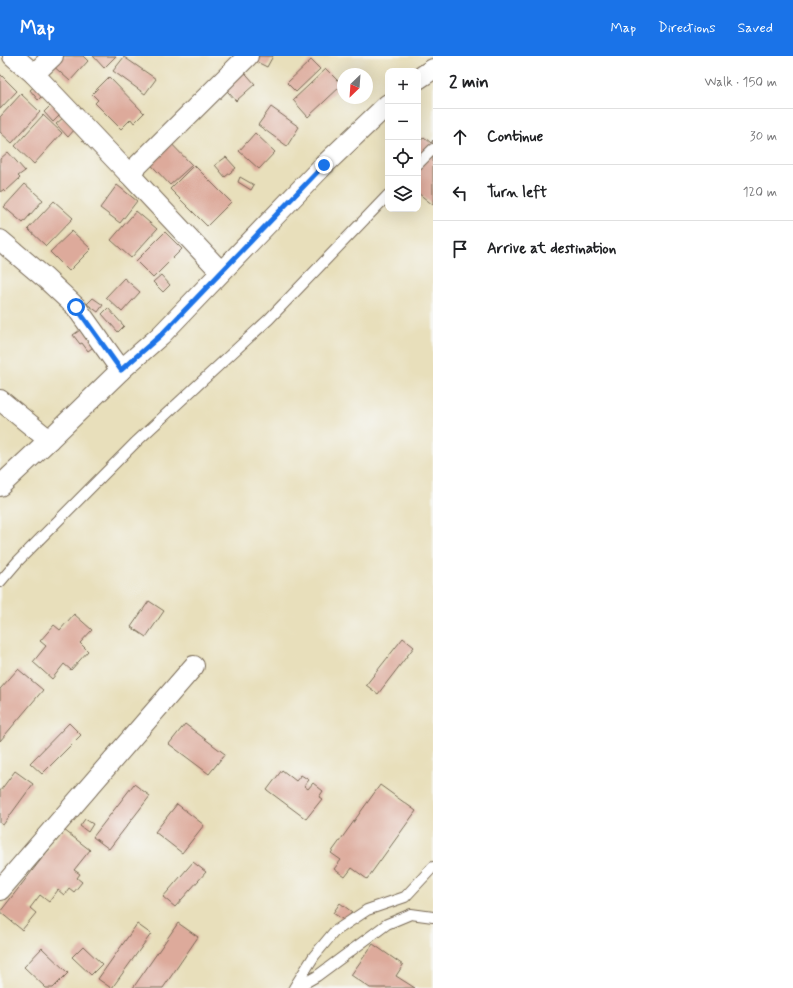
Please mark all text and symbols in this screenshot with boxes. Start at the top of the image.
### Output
text: Map [20,16,55,41]
text: Map [610,19,636,37]
text: Directions [658,19,716,37]
text: Saved [738,19,773,37]
north arrow [337,68,373,104]
map controls [385,68,421,212]
button: + [385,68,421,104]
text: 2 min [449,71,489,93]
text: Walk · 150 m [704,74,777,91]
button: − [385,104,421,140]
icon: ahead [449,126,471,148]
text: Continue [487,127,543,147]
text: 30 m [750,128,777,145]
button: locate [385,140,421,176]
route end [315,156,333,174]
button: layers [385,176,421,212]
icon: left [449,182,471,204]
text: Turn left [487,183,547,203]
text: 120 m [743,184,777,201]
icon: arrive [449,238,471,260]
text: Arrive at destination [487,239,616,259]
route start [67,298,85,316]

